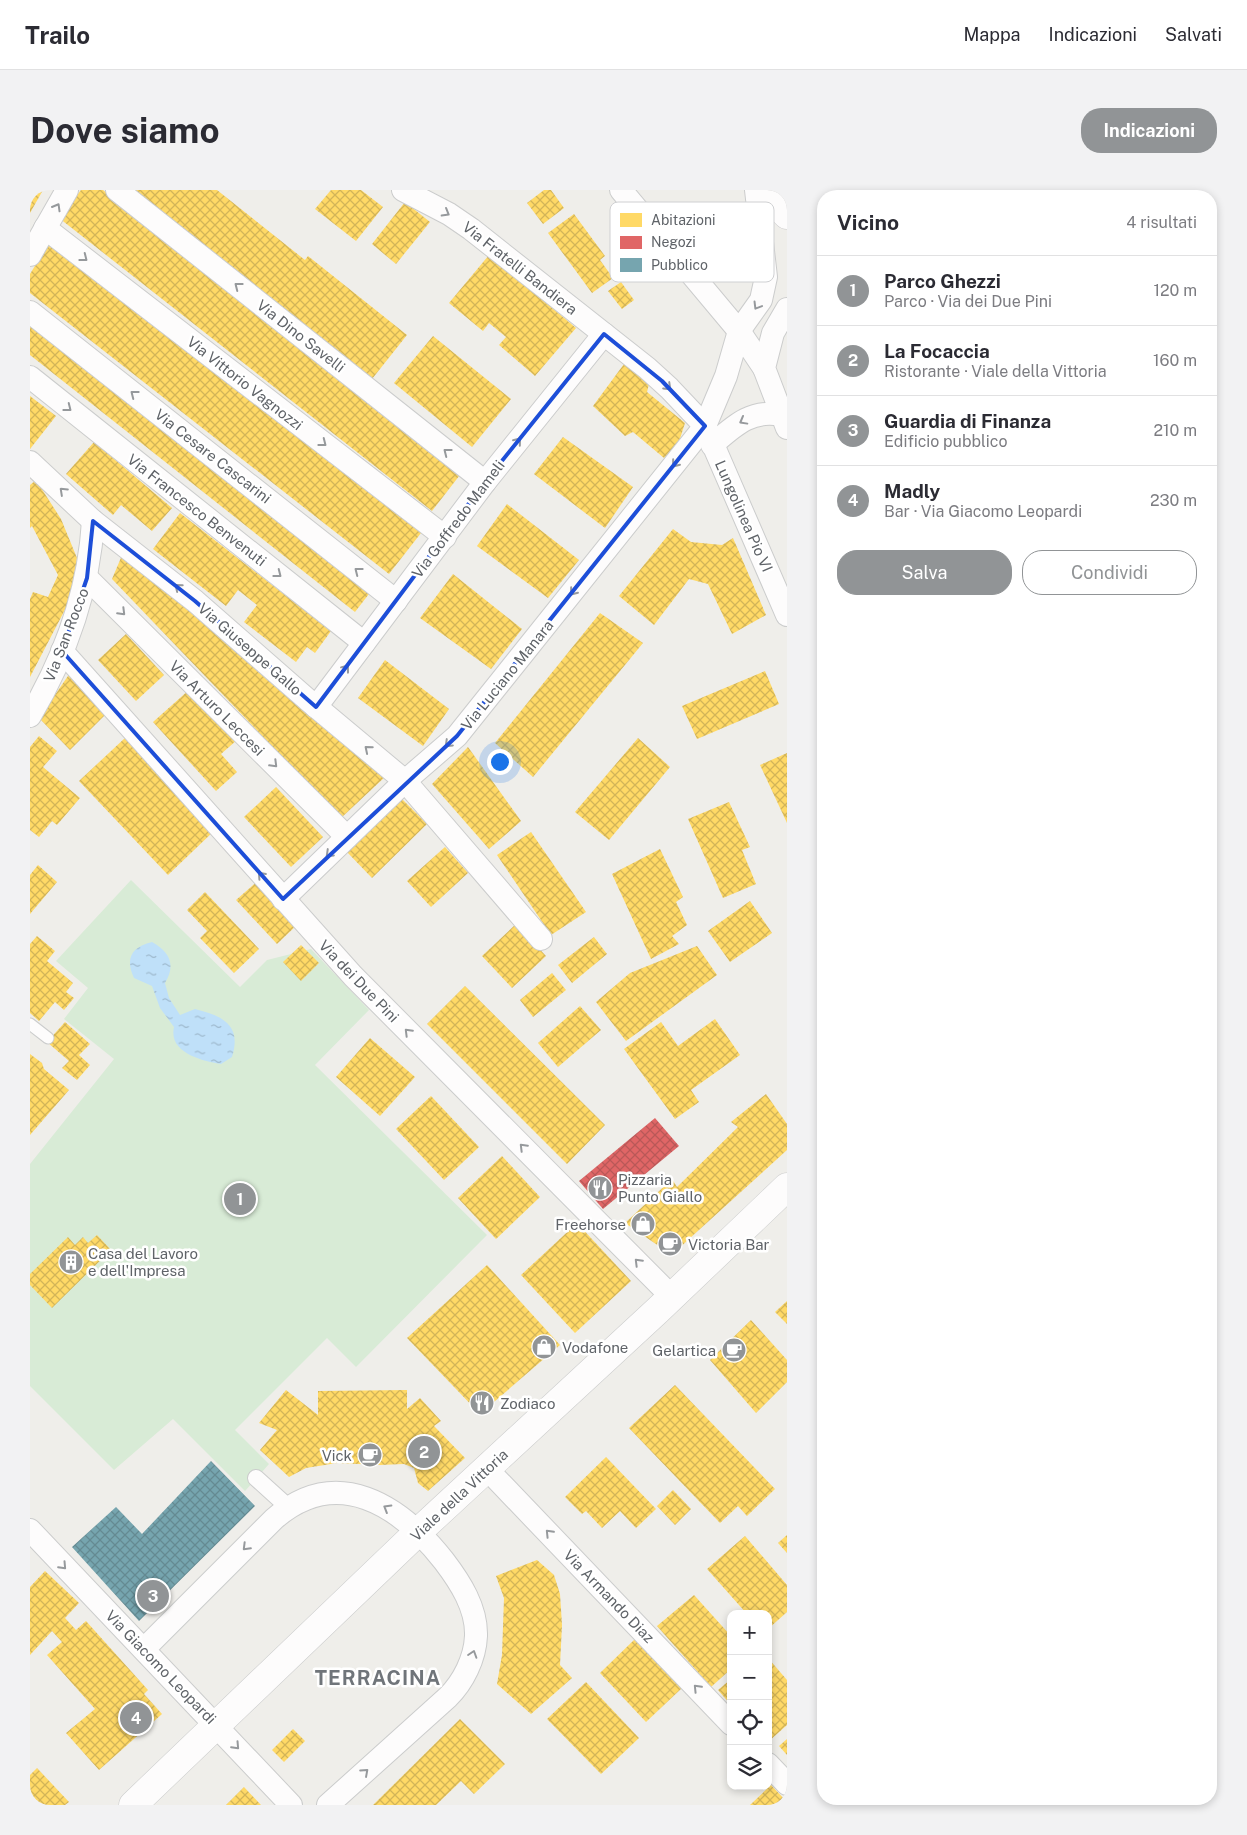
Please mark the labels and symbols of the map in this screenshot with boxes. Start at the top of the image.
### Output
legend [610,202,774,282]
one-way arrow [51,204,61,213]
one-way arrow [441,207,450,217]
text: Abitazioni [651,212,716,228]
street label: Via Fratelli Bandiera [459,218,581,318]
text: Negozi [651,234,696,250]
one-way arrow [78,252,88,261]
text: Pubblico [651,257,708,273]
one-way arrow [234,282,243,291]
street label: Via Dino Savelli [254,296,348,376]
one-way arrow [754,301,764,310]
street label: Via Vittorio Vagnozzi [184,333,306,433]
one-way arrow [663,381,672,390]
one-way arrow [131,392,140,400]
one-way arrow [62,402,71,410]
street label: Via Cesare Cascarini [152,405,274,507]
one-way arrow [740,414,749,424]
one-way arrow [317,437,327,446]
one-way arrow [513,438,521,447]
one-way arrow [444,450,453,458]
street label: Via Francesco Benvenuti [124,451,270,569]
street label: Via Goffredo Mameli [408,457,508,581]
street label: Lungolinea Pio VI [712,458,776,574]
one-way arrow [671,459,680,468]
one-way arrow [59,488,68,497]
one-way arrow [355,568,364,576]
one-way arrow [272,569,281,578]
one-way arrow [175,584,184,592]
street label: Via San Rocco [40,586,92,684]
one-way arrow [570,586,579,595]
street label: Via Giuseppe Gallo [195,599,305,699]
one-way arrow [116,607,125,616]
street label: Via Luciano Manara [458,617,556,733]
street label: Via Arturo Leccesi [166,657,268,759]
one-way arrow [340,665,348,674]
one-way arrow [445,738,454,747]
one-way arrow [364,746,373,755]
your location [487,749,513,775]
one-way arrow [268,759,277,768]
one-way arrow [326,849,335,858]
one-way arrow [258,872,267,881]
street label: Via dei Due Pini [316,937,402,1025]
one-way arrow [405,1029,414,1038]
one-way arrow [520,1144,529,1153]
place label: Pizzaria Punto Giallo [618,1171,702,1205]
restaurant icon: Pizzaria Punto Giallo [587,1175,613,1201]
pin: 1 [224,1180,256,1218]
shop icon: Freehorse [630,1211,656,1237]
place label: Freehorse [555,1216,626,1233]
cafe icon: Victoria Bar [657,1231,683,1257]
place label: Victoria Bar [688,1236,770,1253]
place label: Casa del Lavoro e dell'Impresa [88,1245,198,1279]
building icon: Casa del Lavoro e dell'Impresa [58,1249,84,1275]
one-way arrow [635,1259,644,1268]
shop icon: Vodafone [531,1334,557,1360]
cafe icon: Gelartica [721,1337,747,1363]
place label: Vodafone [562,1339,628,1356]
place label: Gelartica [652,1342,716,1359]
restaurant icon: Zodiaco [469,1390,495,1416]
place label: Zodiaco [500,1395,555,1412]
pin: 2 [408,1433,440,1471]
cafe icon: Vick [357,1442,383,1468]
street label: Viale della Vittoria [407,1446,511,1544]
place label: Vick [322,1447,352,1464]
one-way arrow [384,1504,393,1514]
one-way arrow [546,1530,555,1539]
one-way arrow [243,1541,252,1550]
street label: Via Armando Diaz [560,1546,658,1646]
one-way arrow [57,1560,66,1569]
pin: 3 [137,1577,169,1615]
street label: Via Giacomo Leopardi [102,1607,220,1727]
one-way arrow [467,1650,477,1659]
district label: TERRACINA [315,1666,441,1690]
one-way arrow [694,1685,703,1694]
pin: 4 [120,1699,152,1737]
one-way arrow [230,1741,239,1750]
one-way arrow [359,1769,368,1778]

